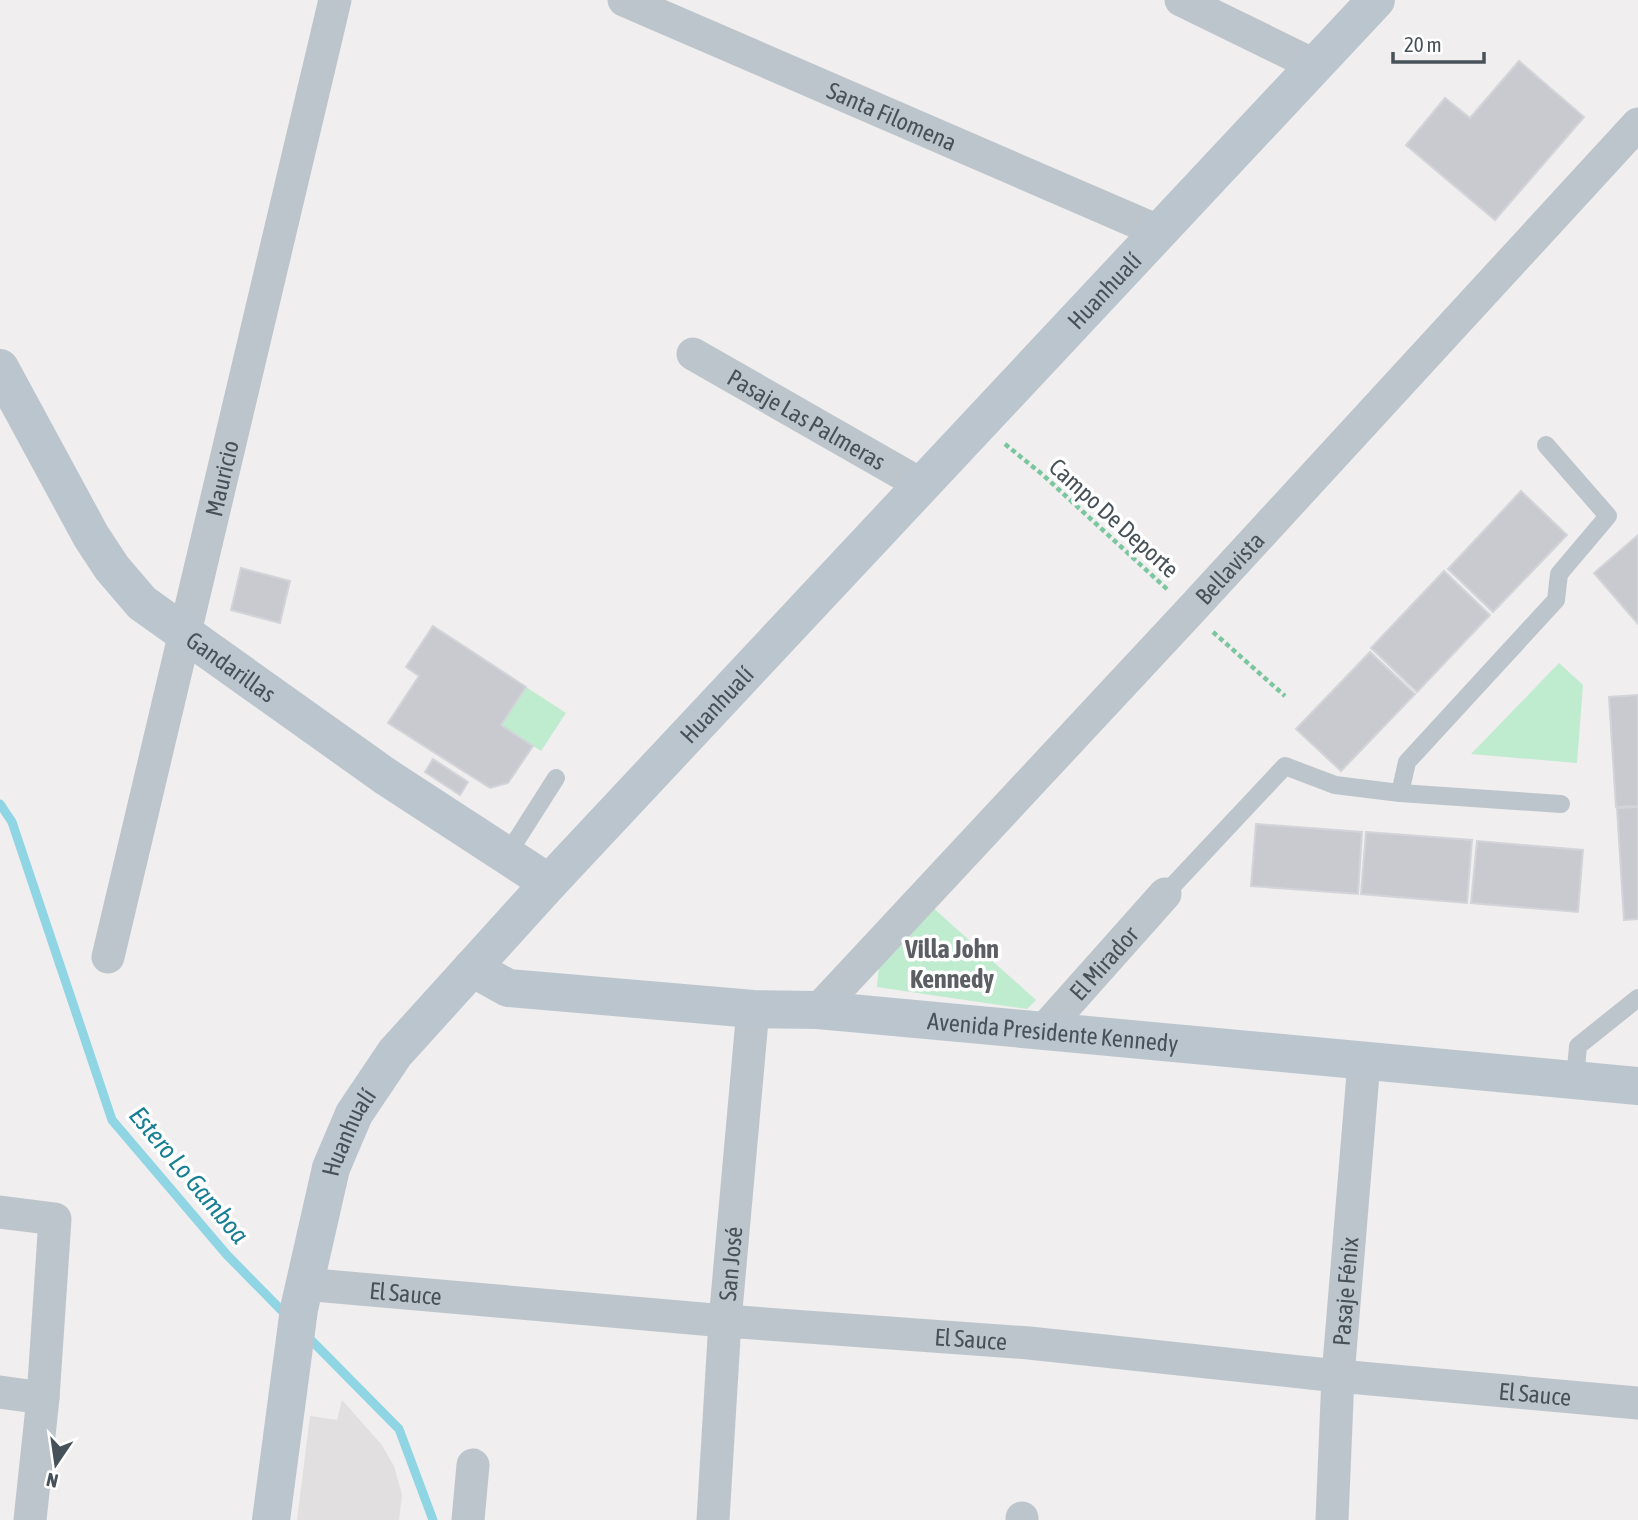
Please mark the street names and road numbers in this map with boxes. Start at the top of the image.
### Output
street label: Santa Filomena [823,76,961,156]
street label: Huanhualí [1062,247,1146,334]
street label: Pasaje Las Palmeras [723,363,890,475]
street label: Mauricio [200,438,244,519]
street label: Campo De Deporte [1044,453,1184,583]
street label: Bellavista [1190,526,1269,610]
street label: Gandarillas [181,626,281,707]
street label: Huanhualí [674,660,759,748]
street label: El Mirador [1064,920,1144,1005]
street label: Avenida Presidente Kennedy [926,1007,1179,1057]
street label: Huanhualí [316,1083,381,1179]
street label: San José [713,1225,747,1302]
street label: Pasaje Fénix [1327,1236,1363,1347]
street label: El Sauce [368,1276,443,1310]
street label: El Sauce [934,1323,1008,1355]
street label: El Sauce [1498,1377,1572,1410]

